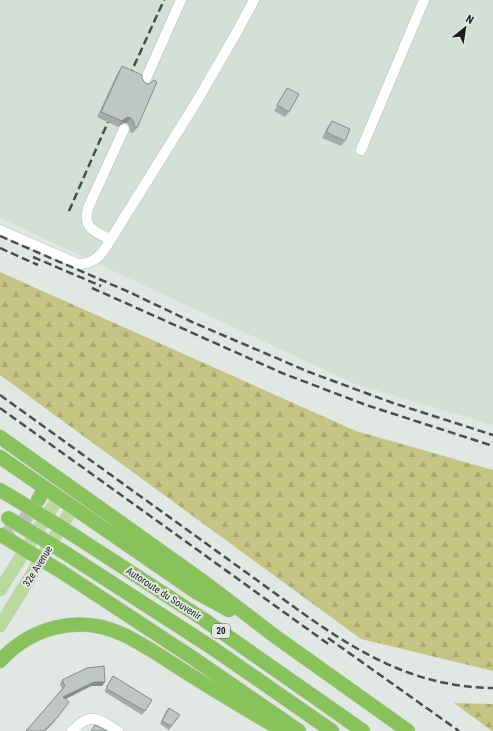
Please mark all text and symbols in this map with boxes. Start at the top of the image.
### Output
north arrow [445,8,485,48]
text: N [464,12,476,27]
street label: 32e Avenue [21,544,54,589]
street label: Autoroute du Souvenir [124,565,203,622]
road number: 20 [212,624,230,638]

